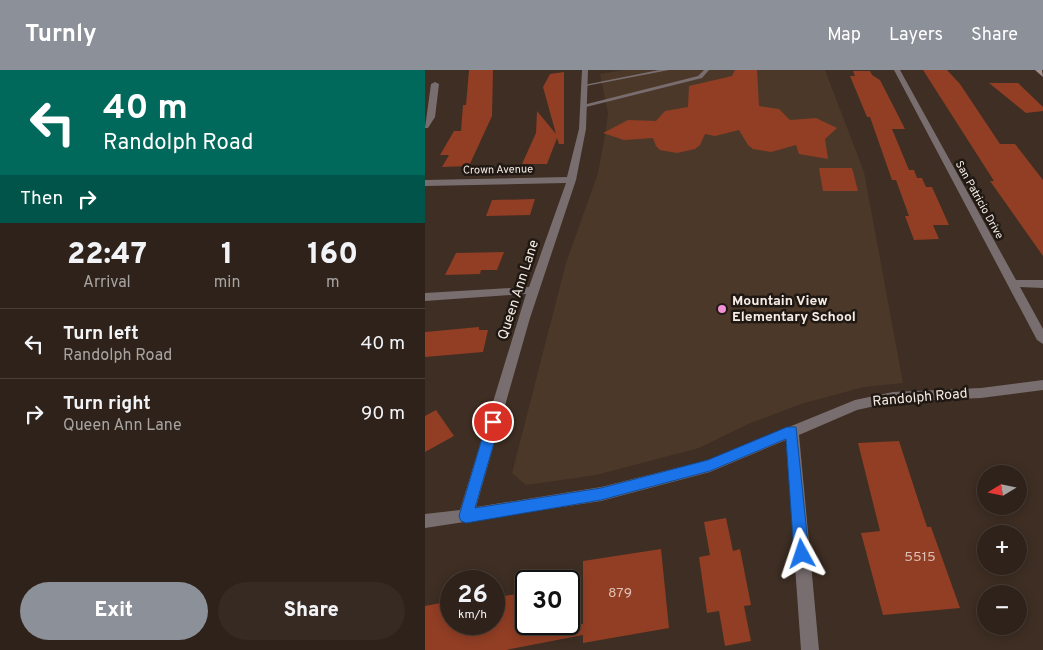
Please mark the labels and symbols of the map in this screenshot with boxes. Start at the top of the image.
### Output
street label: San Patricio Drive [952,158,1006,242]
street label: Crown Avenue [463,162,533,178]
street label: Queen Ann Lane [495,238,543,342]
place label: Mountain View Elementary School [732,293,856,326]
marker: Mountain View Elementary School [716,303,728,315]
street label: Randolph Road [872,385,968,411]
pin [472,401,514,443]
north arrow [977,465,1027,515]
position arrow [775,527,827,579]
house number: 5515 [904,549,936,566]
speed limit sign: 30 [515,570,580,635]
house number: 879 [608,585,632,602]

